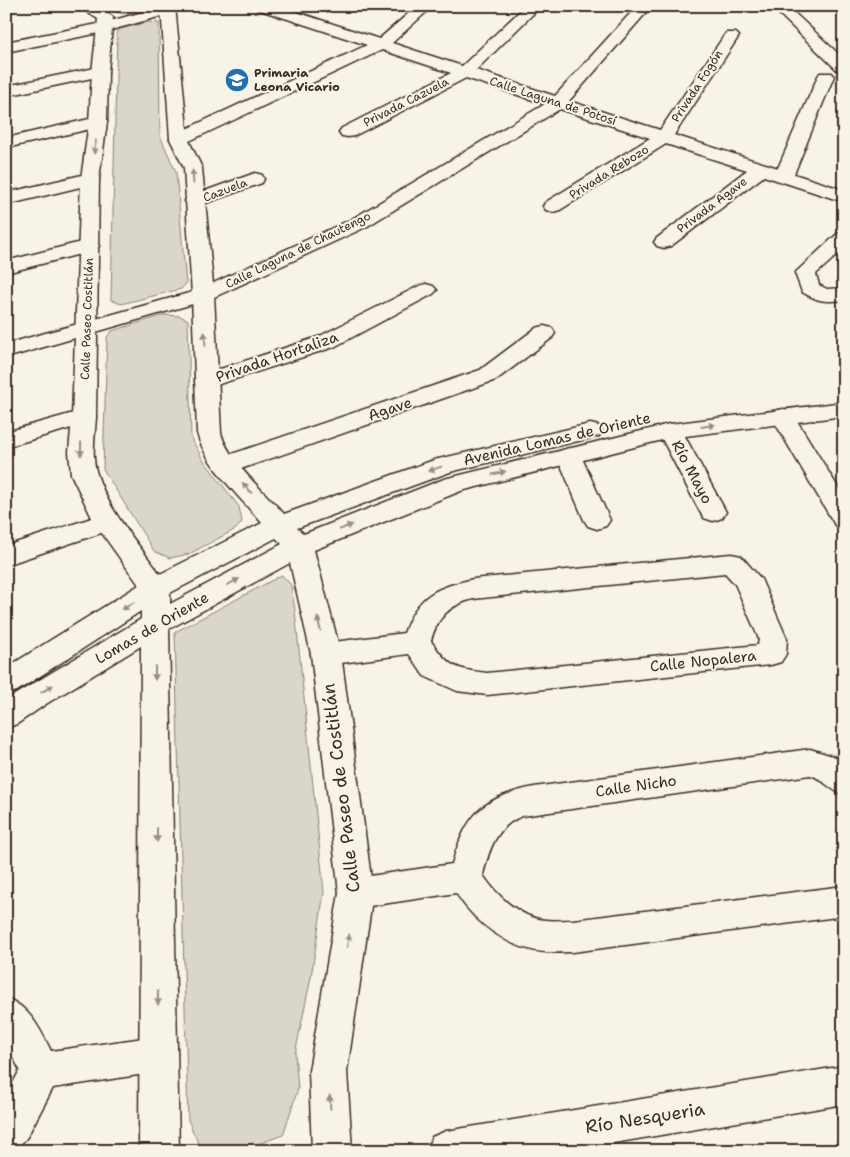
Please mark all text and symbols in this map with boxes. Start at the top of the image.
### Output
street label: Privada Fogón [668,47,726,125]
place label: Primaria Leona Vicario [254,65,340,95]
school or university icon: Primaria Leona Vicario [224,67,250,93]
street label: Privada Cazuela [360,73,452,130]
street label: Calle Laguna de Potosí [487,73,619,129]
one-way arrow [91,139,99,155]
street label: Privada Rebozo [566,141,652,203]
one-way arrow [189,168,197,184]
street label: Privada Agave [674,173,751,237]
street label: Cazuela [201,174,250,206]
street label: Calle Laguna de Chautengo [223,208,373,292]
street label: Calle Paseo Costitlán [77,258,97,380]
street label: Privada Hortaliza [213,326,341,387]
one-way arrow [201,330,209,346]
street label: Agave [365,392,415,426]
street label: Avenida Lomas de Oriente [461,408,653,470]
one-way arrow [700,422,716,430]
street label: Río Mayo [667,437,717,507]
one-way arrow [77,441,85,457]
one-way arrow [428,466,443,473]
one-way arrow [491,469,506,477]
one-way arrow [241,482,252,495]
one-way arrow [339,523,353,531]
one-way arrow [226,578,241,586]
street label: Lomas de Oriente [92,587,212,669]
one-way arrow [121,601,134,610]
one-way arrow [315,617,323,632]
street label: Calle Nopalera [649,645,758,677]
one-way arrow [151,665,159,681]
street label: Calle Paseo de Costitlán [316,682,366,894]
one-way arrow [40,684,53,693]
street label: Calle Nicho [594,770,678,802]
one-way arrow [153,828,161,844]
one-way arrow [344,933,352,949]
one-way arrow [154,990,162,1006]
one-way arrow [325,1094,333,1110]
street label: Río Nesqueria [583,1097,707,1139]

